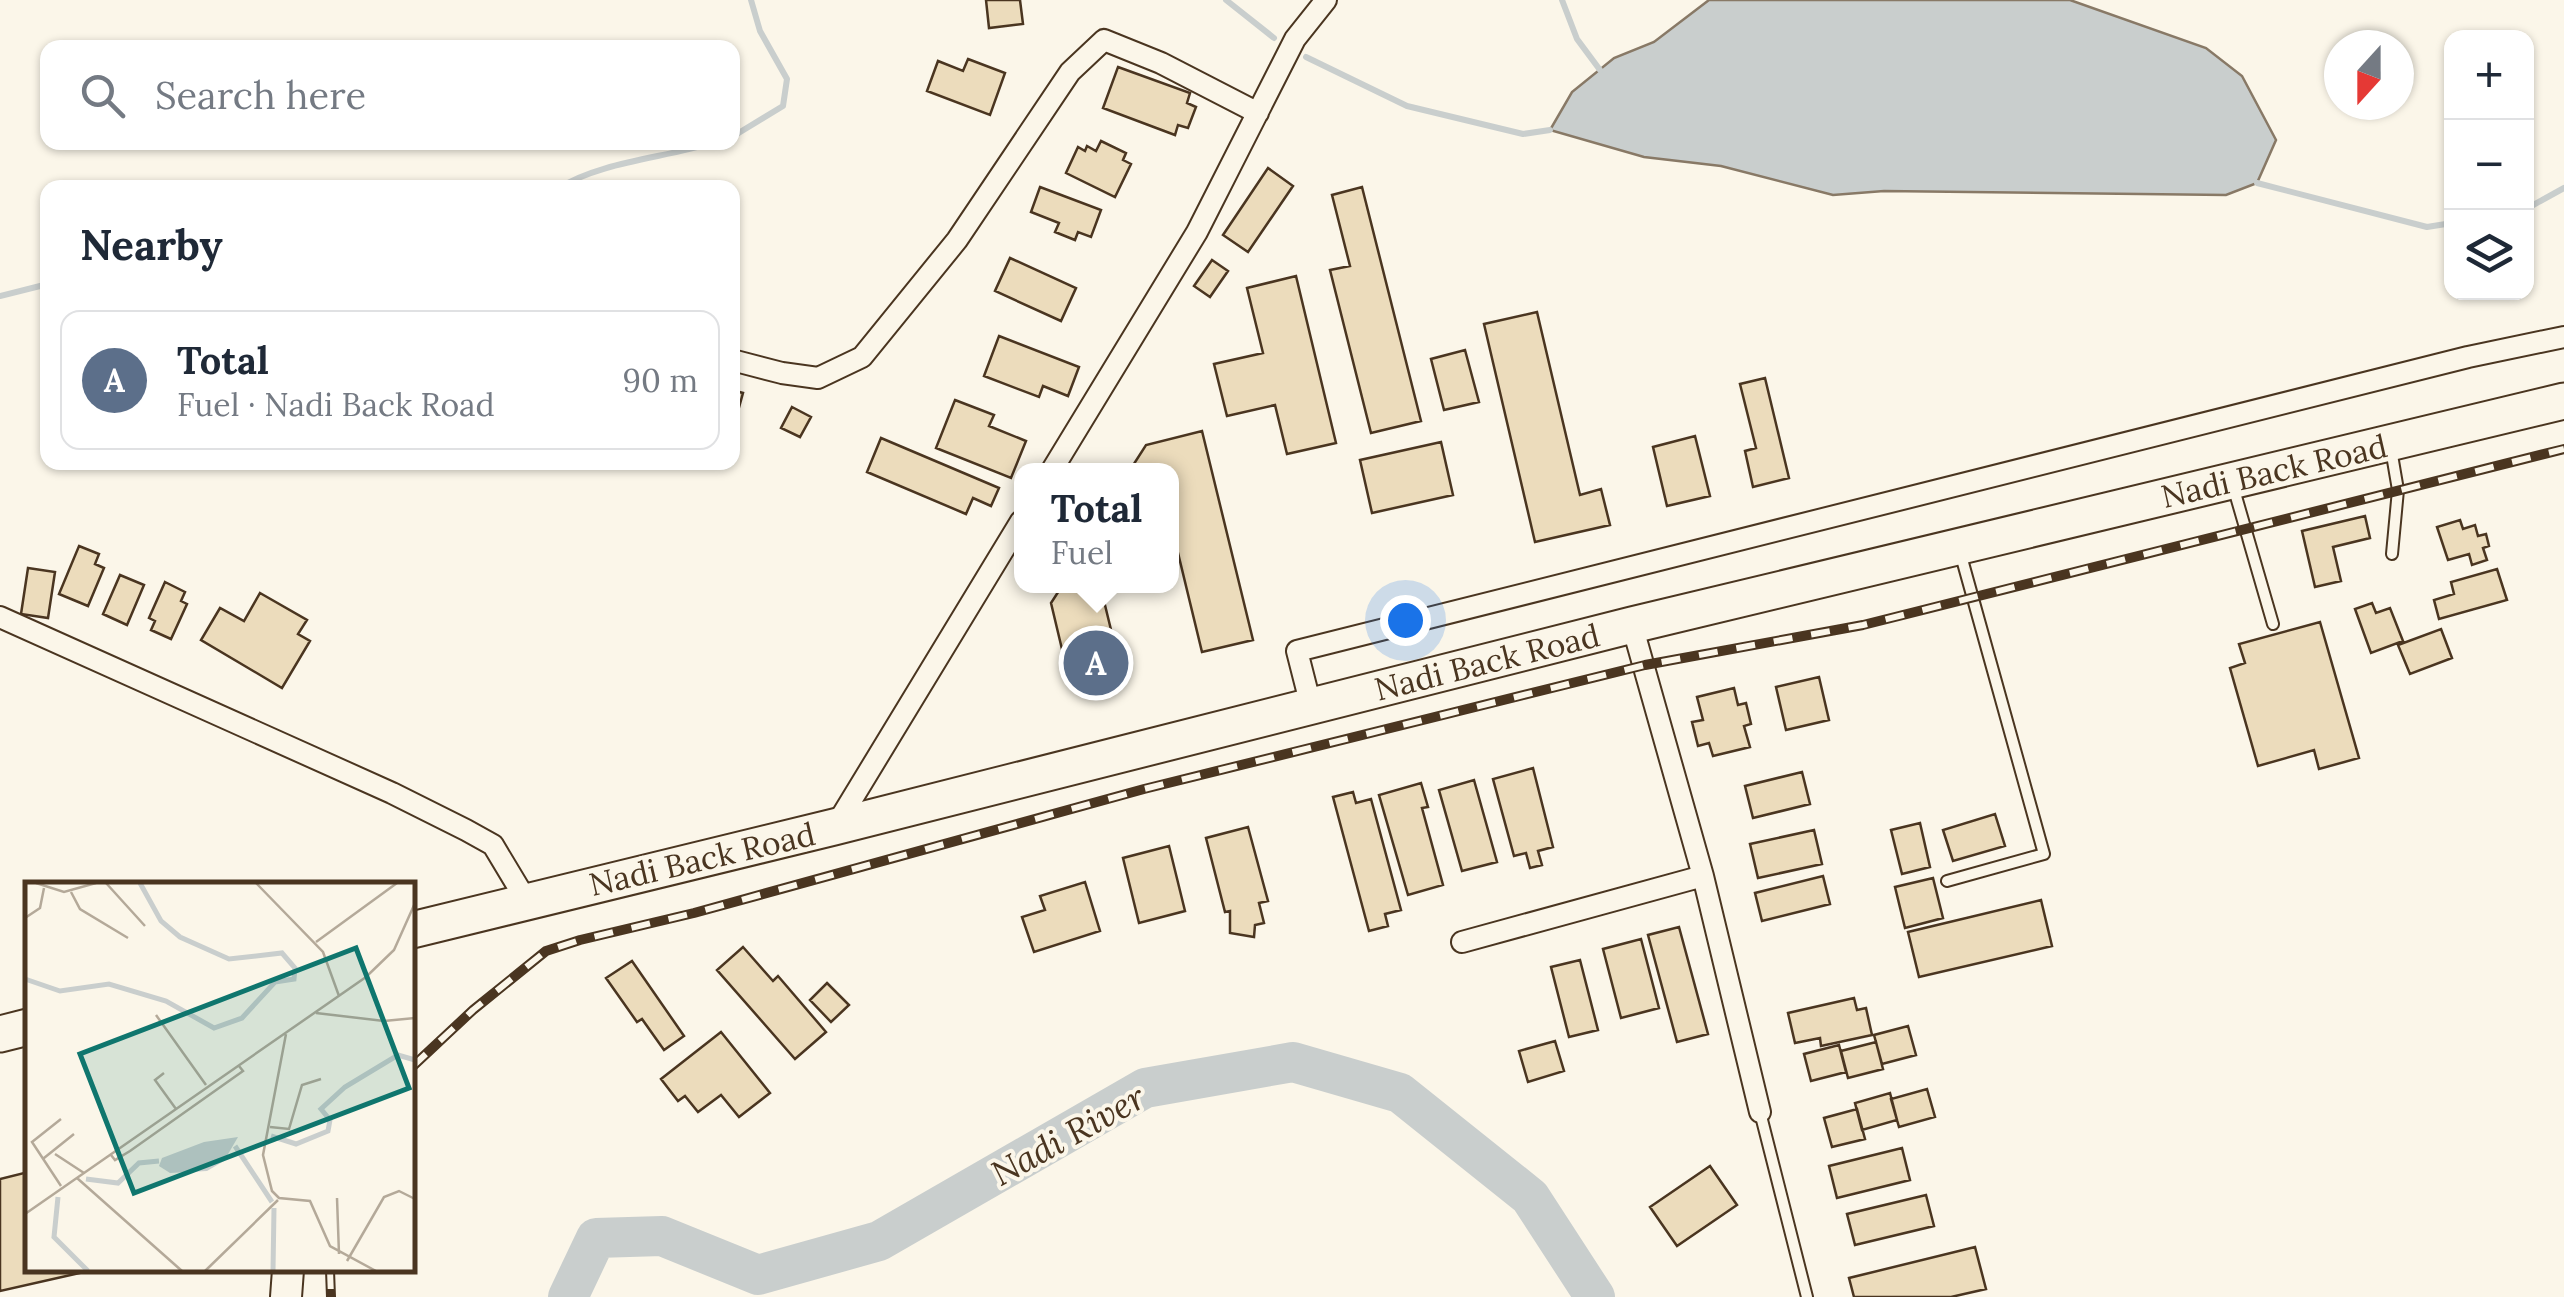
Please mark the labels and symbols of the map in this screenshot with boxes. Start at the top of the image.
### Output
north arrow [2324,30,2414,120]
street label: Nadi Back Road [2157,425,2391,517]
your location [1380,595,1431,646]
street label: Nadi Back Road [1370,614,1604,710]
pin: A [1064,626,1128,700]
street label: Nadi Back Road [585,813,819,905]
inset map [25,882,415,1272]
water label: Nadi River [983,1074,1153,1196]

